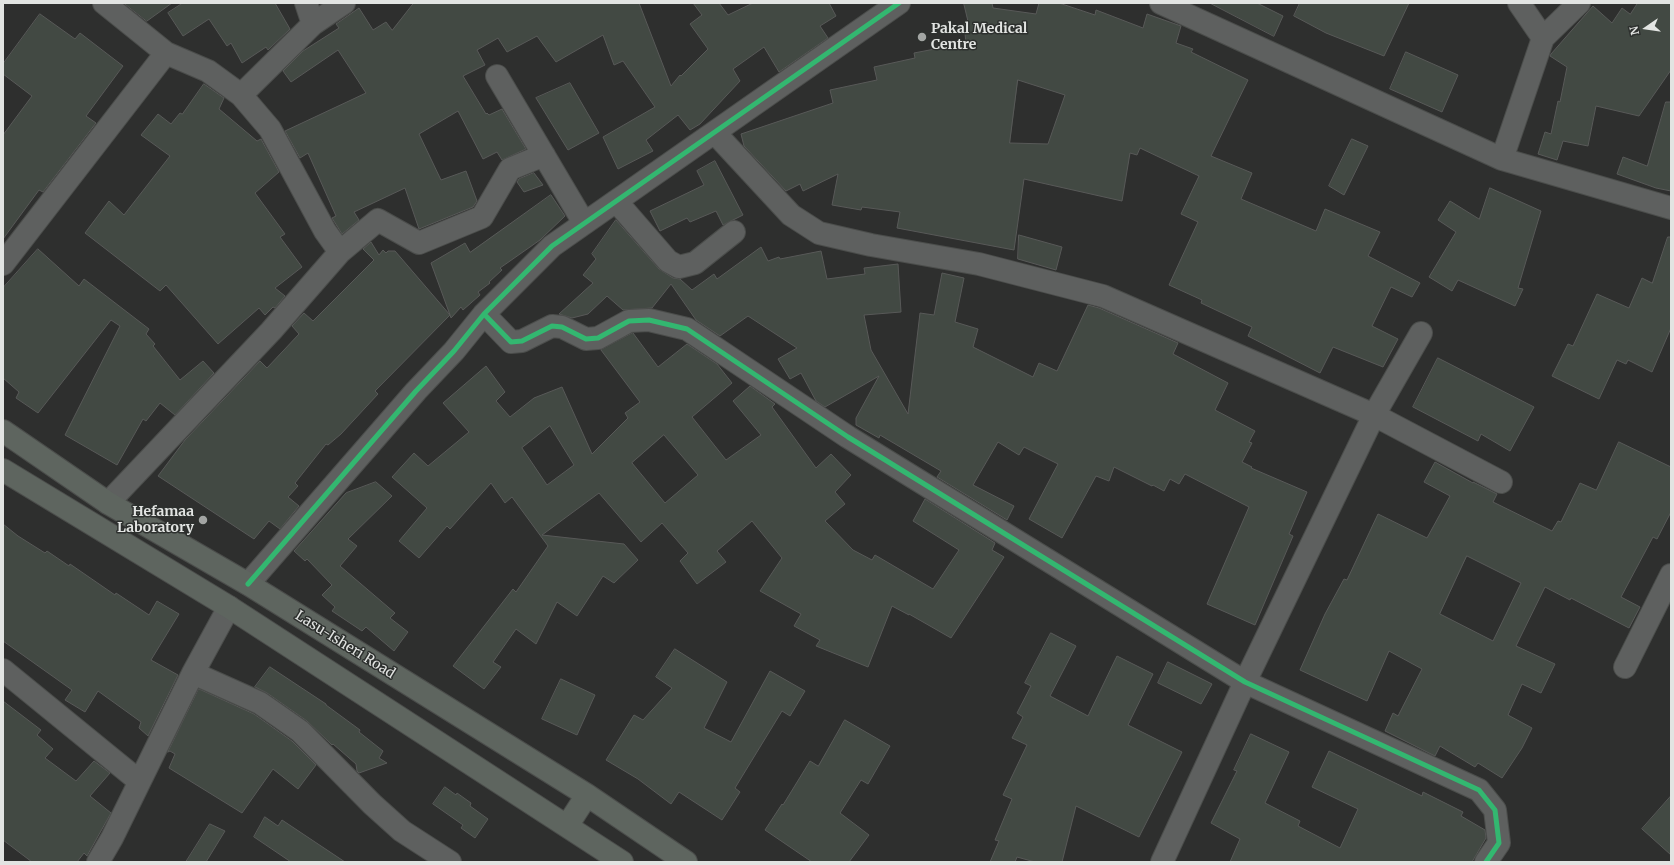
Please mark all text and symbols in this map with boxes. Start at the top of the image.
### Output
north arrow [1626,8,1666,48]
place label: Pakal Medical Centre [931,21,1027,54]
text: N [1627,25,1642,37]
marker: Pakal Medical Centre [916,31,928,43]
place label: Hefamaa Laboratory [117,504,194,536]
marker: Hefamaa Laboratory [197,514,209,526]
street label: Lasu-Isheri Road [292,608,398,682]

